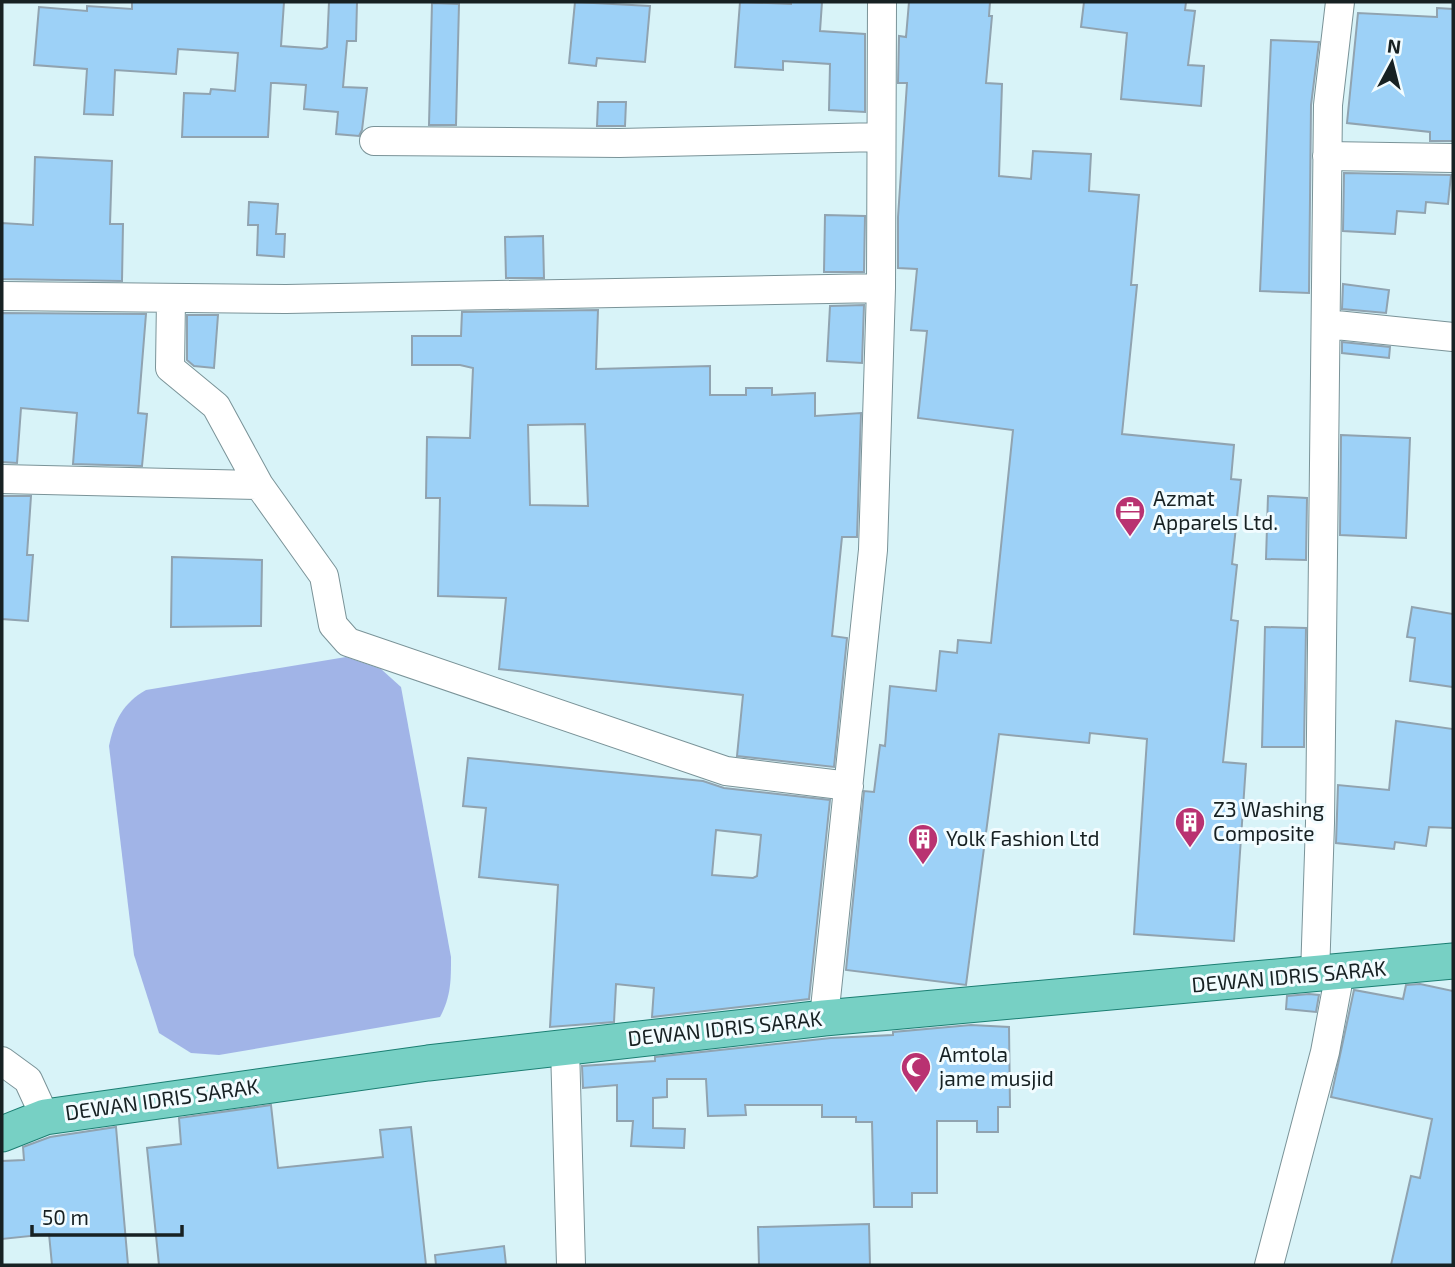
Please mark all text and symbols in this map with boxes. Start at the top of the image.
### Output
north arrow [1357,28,1427,98]
text: N [1386,33,1402,58]
place label: Azmat Apparels Ltd. [1153,485,1278,534]
office icon: Azmat Apparels Ltd. [1113,494,1147,538]
place label: Z3 Washing Composite [1213,796,1324,845]
building icon: Z3 Washing Composite [1173,805,1207,849]
building icon: Yolk Fashion Ltd [906,822,940,866]
place label: Yolk Fashion Ltd [946,825,1099,850]
street label: DEWAN IDRIS SARAK [1190,954,1388,996]
street label: DEWAN IDRIS SARAK [626,1005,824,1050]
place label: Amtola jame musjid [939,1041,1054,1091]
mosque icon: Amtola jame musjid [899,1050,933,1094]
street label: DEWAN IDRIS SARAK [63,1072,261,1124]
scale bar [32,1194,182,1238]
text: 50 m [42,1204,89,1229]

